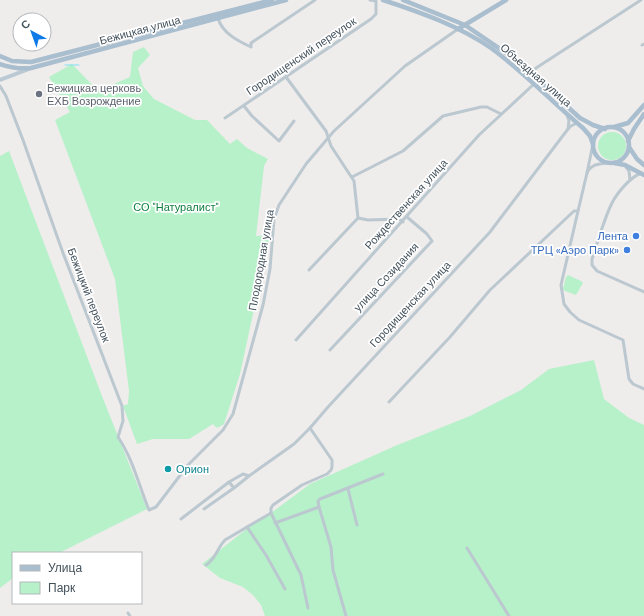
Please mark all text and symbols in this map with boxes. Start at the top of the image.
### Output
north arrow [12,12,52,52]
street label: Бежицкая улица [98,12,183,48]
street label: Городищенский переулок [243,14,359,98]
text: С [18,17,33,32]
street label: Объездная улица [498,40,575,110]
place label: Бежицкая церковь ЕХБ Возрождение [47,81,141,108]
marker: Бежицкая церковь ЕХБ Возрождение [34,89,44,99]
street label: Рождественская улица [362,155,451,252]
park label: СО "Натуралист" [133,200,219,214]
street label: Плодородная улица [245,207,277,312]
place label: Лента [598,229,629,243]
marker: Лента [631,231,641,241]
street label: улица Созидания [351,240,421,314]
place label: ТРЦ «Аэро Парк» [531,243,619,257]
marker: ТРЦ «Аэро Парк» [622,245,632,255]
street label: Бежицкий переулок [65,246,114,344]
street label: Городищенская улица [366,257,454,350]
place label: Орион [176,462,209,476]
marker: Орион [163,464,173,474]
legend [12,552,142,604]
text: Улица [48,560,82,576]
text: Парк [48,580,76,596]

